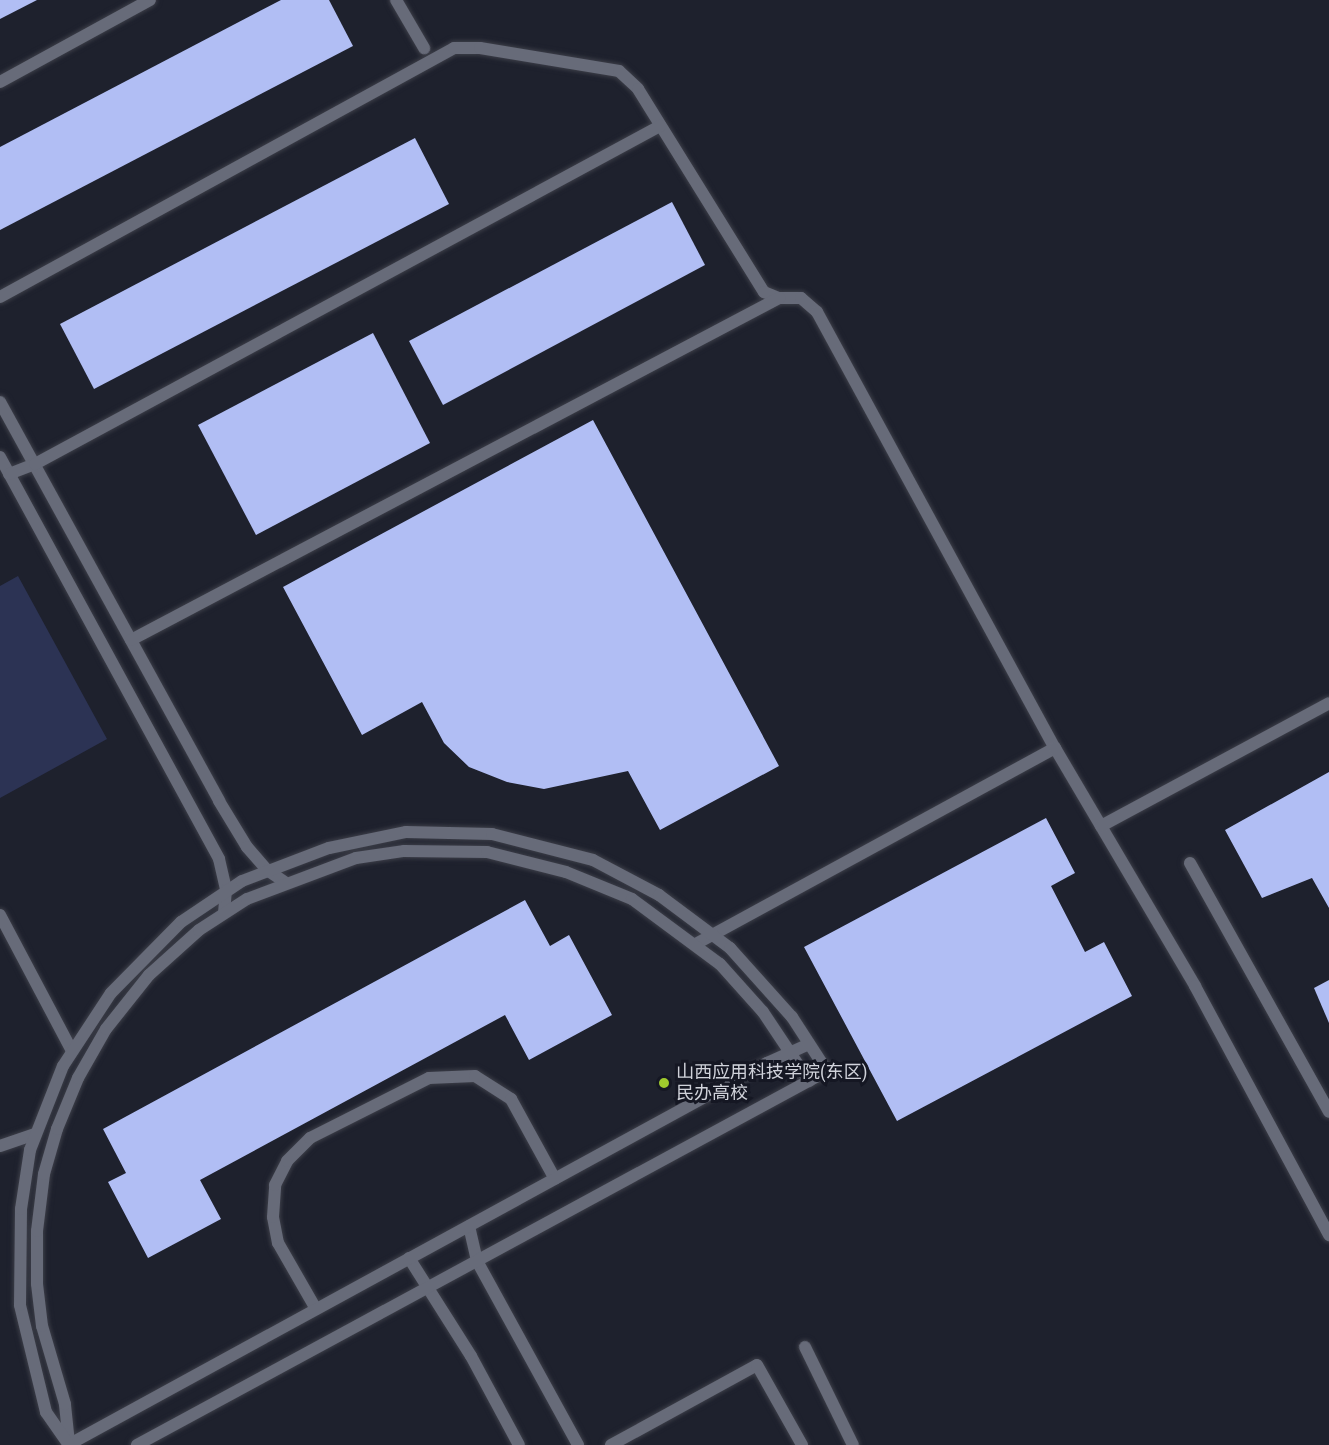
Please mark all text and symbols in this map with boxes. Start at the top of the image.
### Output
place label: 山西应用科技学院(东区) 民办高校 [676,1062,867,1104]
marker: 山西应用科技学院(东区) 民办高校 [657,1076,671,1090]

